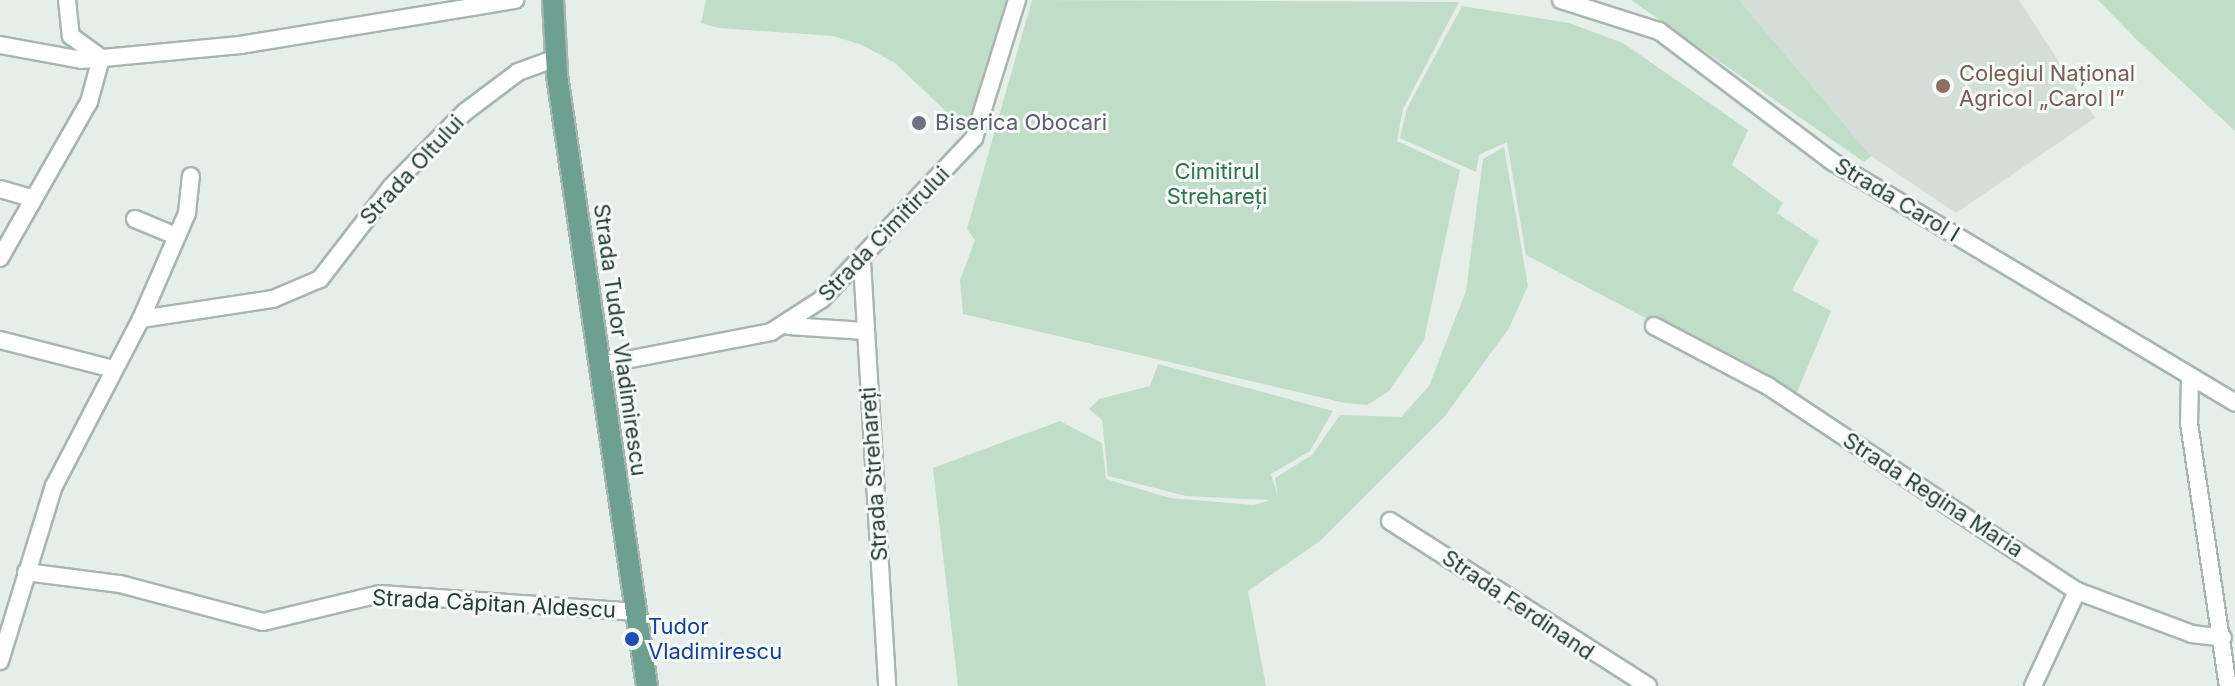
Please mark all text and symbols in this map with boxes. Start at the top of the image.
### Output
place label: Colegiul Național Agricol „Carol I” [1959,60,2135,112]
marker: Colegiul Național Agricol „Carol I” [1934,77,1952,95]
street label: Strada Oltului [355,110,469,230]
place label: Biserica Obocari [935,110,1107,136]
marker: Biserica Obocari [910,114,928,132]
street label: Strada Carol I [1830,152,1964,248]
park label: Cimitirul Strehareți [1167,158,1267,210]
street label: Strada Cimitirului [813,161,955,307]
street label: Strada Tudor Vladimirescu [588,202,652,478]
street label: Strada Strehareți [855,386,893,562]
street label: Strada Regina Maria [1838,427,2028,563]
street label: Strada Ferdinand [1437,544,1599,666]
street label: Strada Căpitan Aldescu [371,584,617,624]
place label: Tudor Vladimirescu [648,613,782,664]
marker: Tudor Vladimirescu [623,630,641,648]

